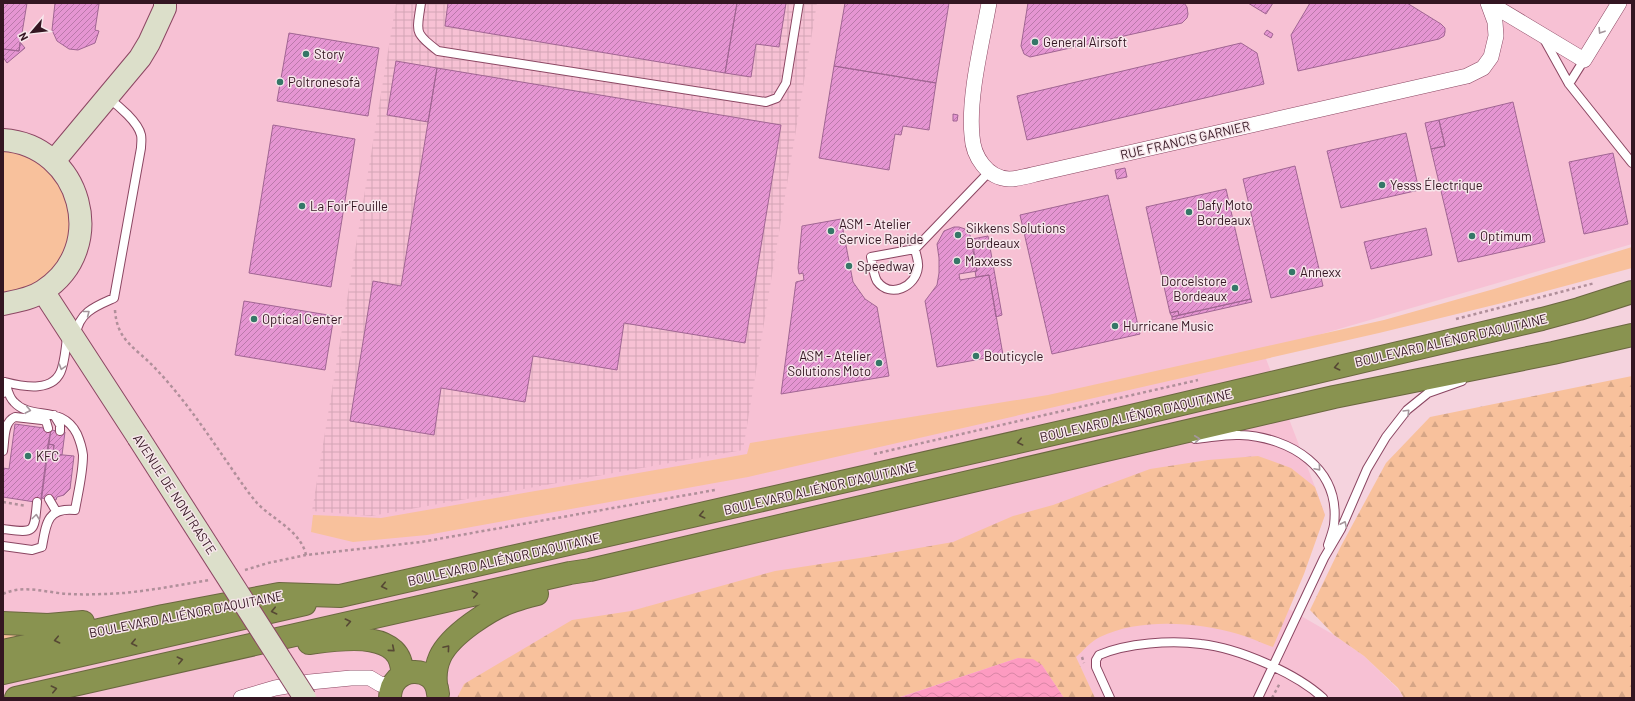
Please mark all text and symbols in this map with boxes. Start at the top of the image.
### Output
north arrow [12,12,52,52]
one-way arrow [1599,27,1606,34]
text: N [15,31,30,43]
place label: General Airsoft [1043,34,1127,50]
marker: General Airsoft [1030,37,1040,47]
place label: Story [314,46,344,62]
marker: Story [301,49,311,59]
place label: Poltronesofà [288,74,360,90]
marker: Poltronesofà [275,77,285,87]
street label: RUE FRANCIS GARNIER [1119,117,1251,163]
place label: Yesss Électrique [1390,177,1483,193]
marker: Yesss Électrique [1377,180,1387,190]
place label: Dafy Moto Bordeaux [1197,197,1253,228]
place label: La Foir'Fouille [310,198,388,214]
marker: La Foir'Fouille [297,201,307,211]
marker: Dafy Moto Bordeaux [1184,207,1194,217]
place label: ASM - Atelier Service Rapide [839,216,924,247]
place label: Sikkens Solutions Bordeaux [966,220,1066,251]
marker: ASM - Atelier Service Rapide [826,226,836,236]
place label: Optimum [1480,228,1532,244]
marker: Sikkens Solutions Bordeaux [953,230,963,240]
marker: Optimum [1467,231,1477,241]
place label: Maxxess [965,253,1012,269]
marker: Maxxess [952,256,962,266]
place label: Speedway [857,258,914,274]
marker: Speedway [844,261,854,271]
place label: Annexx [1300,264,1341,280]
marker: Annexx [1287,267,1297,277]
place label: Dorcelstore Bordeaux [1161,273,1227,304]
marker: Dorcelstore Bordeaux [1230,283,1240,293]
street label: BOULEVARD ALIÉNOR D'AQUITAINE [1353,310,1549,370]
one-way arrow [83,311,90,318]
place label: Optical Center [262,311,343,327]
marker: Optical Center [249,314,259,324]
place label: Hurricane Music [1123,318,1214,334]
marker: Hurricane Music [1110,321,1120,331]
place label: ASM - Atelier Solutions Moto [787,348,871,379]
place label: Bouticycle [984,348,1043,364]
marker: Bouticycle [971,351,981,361]
marker: ASM - Atelier Solutions Moto [874,358,884,368]
one-way arrow [58,363,67,370]
one-way arrow [1334,363,1341,371]
street label: BOULEVARD ALIÉNOR D'AQUITAINE [1038,385,1234,445]
one-way arrow [25,405,32,414]
one-way arrow [1402,409,1410,417]
street label: AVENUE DE NONTRASTE [130,431,220,557]
one-way arrow [1194,435,1200,444]
one-way arrow [1017,437,1024,446]
place label: KFC [36,448,59,464]
marker: KFC [23,451,33,461]
street label: BOULEVARD ALIÉNOR D'AQUITAINE [722,458,918,518]
one-way arrow [1313,463,1320,471]
one-way arrow [699,510,705,518]
one-way arrow [31,514,40,520]
one-way arrow [1339,521,1346,528]
street label: BOULEVARD ALIÉNOR D'AQUITAINE [406,529,602,589]
one-way arrow [381,581,387,589]
street label: BOULEVARD ALIÉNOR D'AQUITAINE [88,587,284,641]
one-way arrow [472,591,478,599]
one-way arrow [271,606,278,615]
one-way arrow [345,619,351,627]
one-way arrow [54,635,60,643]
one-way arrow [131,639,137,647]
one-way arrow [388,645,395,652]
one-way arrow [442,645,449,653]
one-way arrow [177,657,183,665]
one-way arrow [50,686,57,694]

